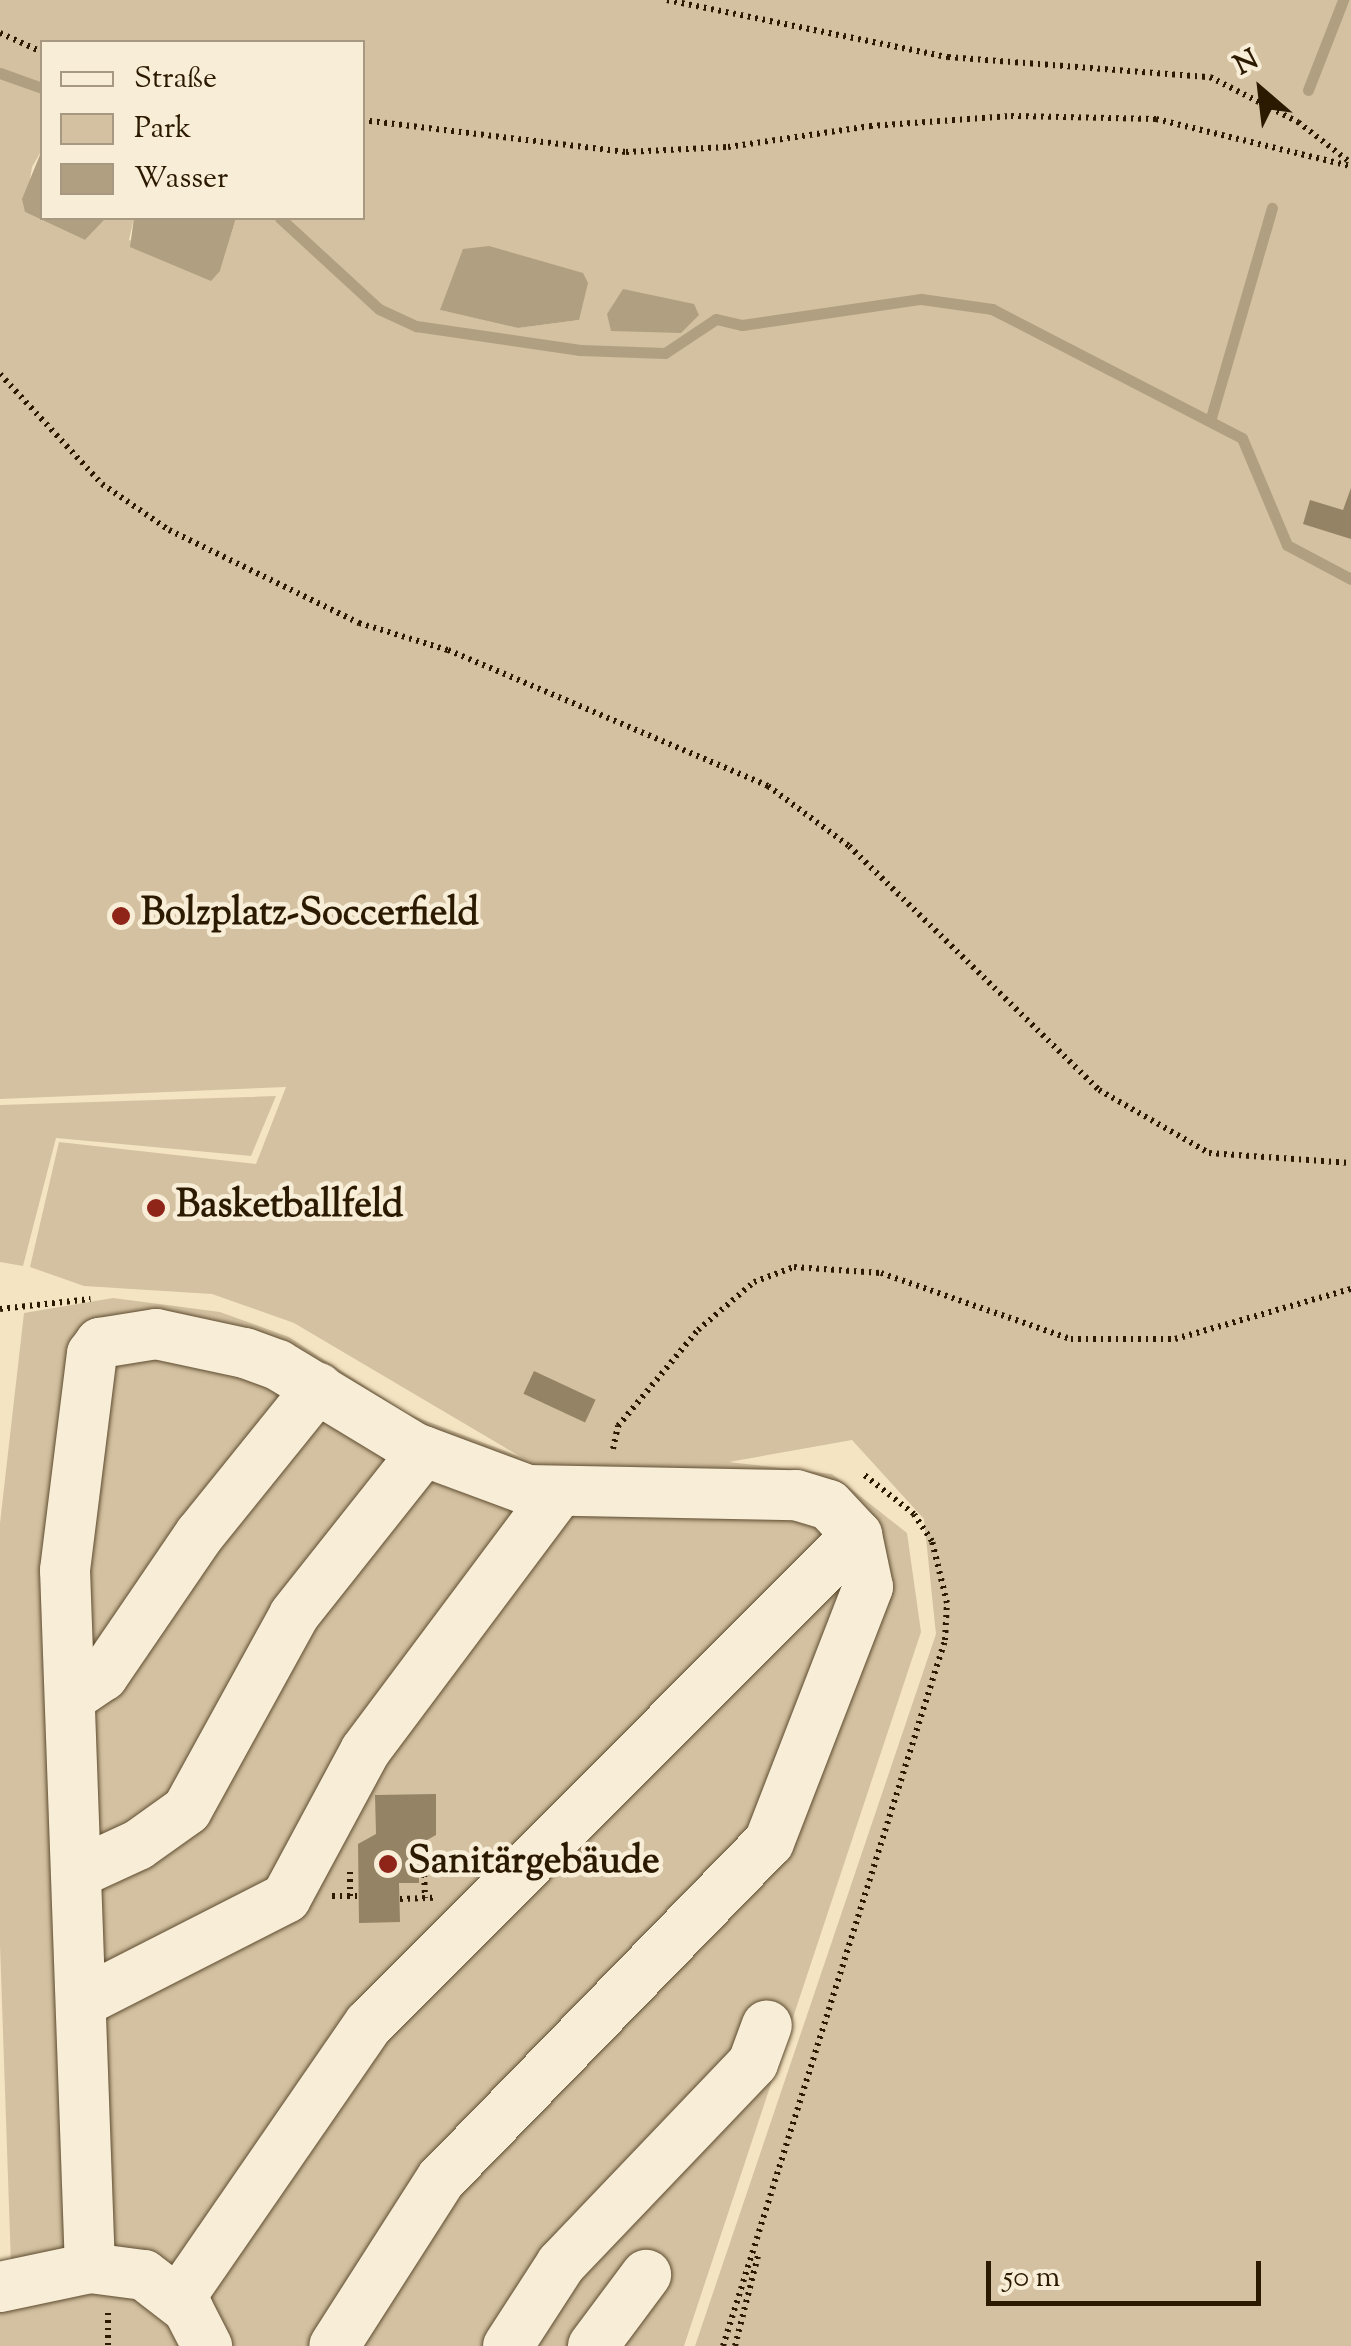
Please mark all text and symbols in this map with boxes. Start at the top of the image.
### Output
legend [40,40,365,220]
north arrow [1211,40,1311,140]
text: N [1228,41,1266,86]
text: Straße [134,58,217,101]
text: Park [134,108,191,151]
text: Wasser [134,158,228,201]
place label: Bolzplatz-Soccerfield [141,893,479,939]
marker: Bolzplatz-Soccerfield [110,905,132,927]
place label: Basketballfeld [176,1185,404,1231]
marker: Basketballfeld [145,1197,167,1219]
place label: Sanitärgebäude [408,1841,660,1887]
marker: Sanitärgebäude [377,1853,399,1875]
scale bar [991,2241,1266,2303]
text: 50 m [1003,2257,1060,2300]

